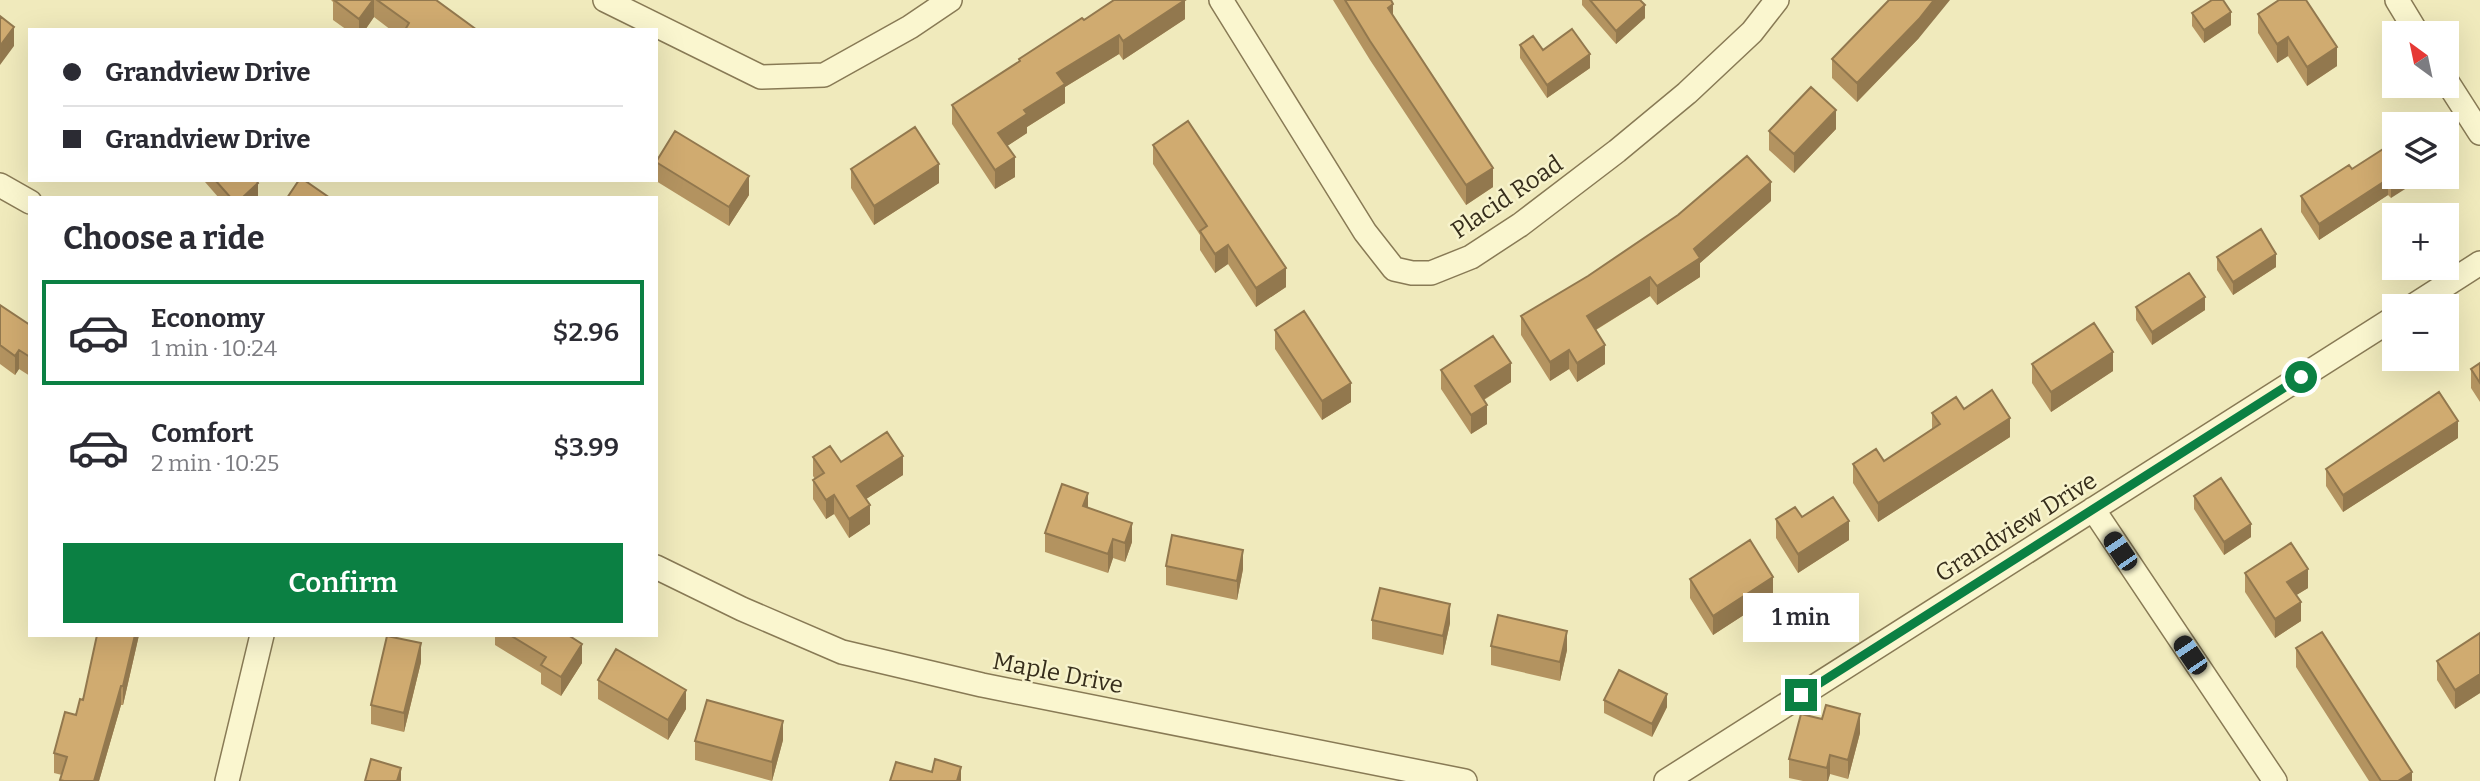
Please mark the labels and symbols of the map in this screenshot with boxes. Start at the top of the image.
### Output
north arrow [2382,21,2459,98]
street label: Placid Road [1446,150,1568,244]
route start [2285,361,2317,393]
street label: Grandview Drive [1930,466,2102,588]
car [2100,528,2141,574]
callout: 1 min [1743,594,1859,642]
car [2170,632,2211,678]
street label: Maple Drive [990,647,1126,699]
route end [1785,679,1817,711]

